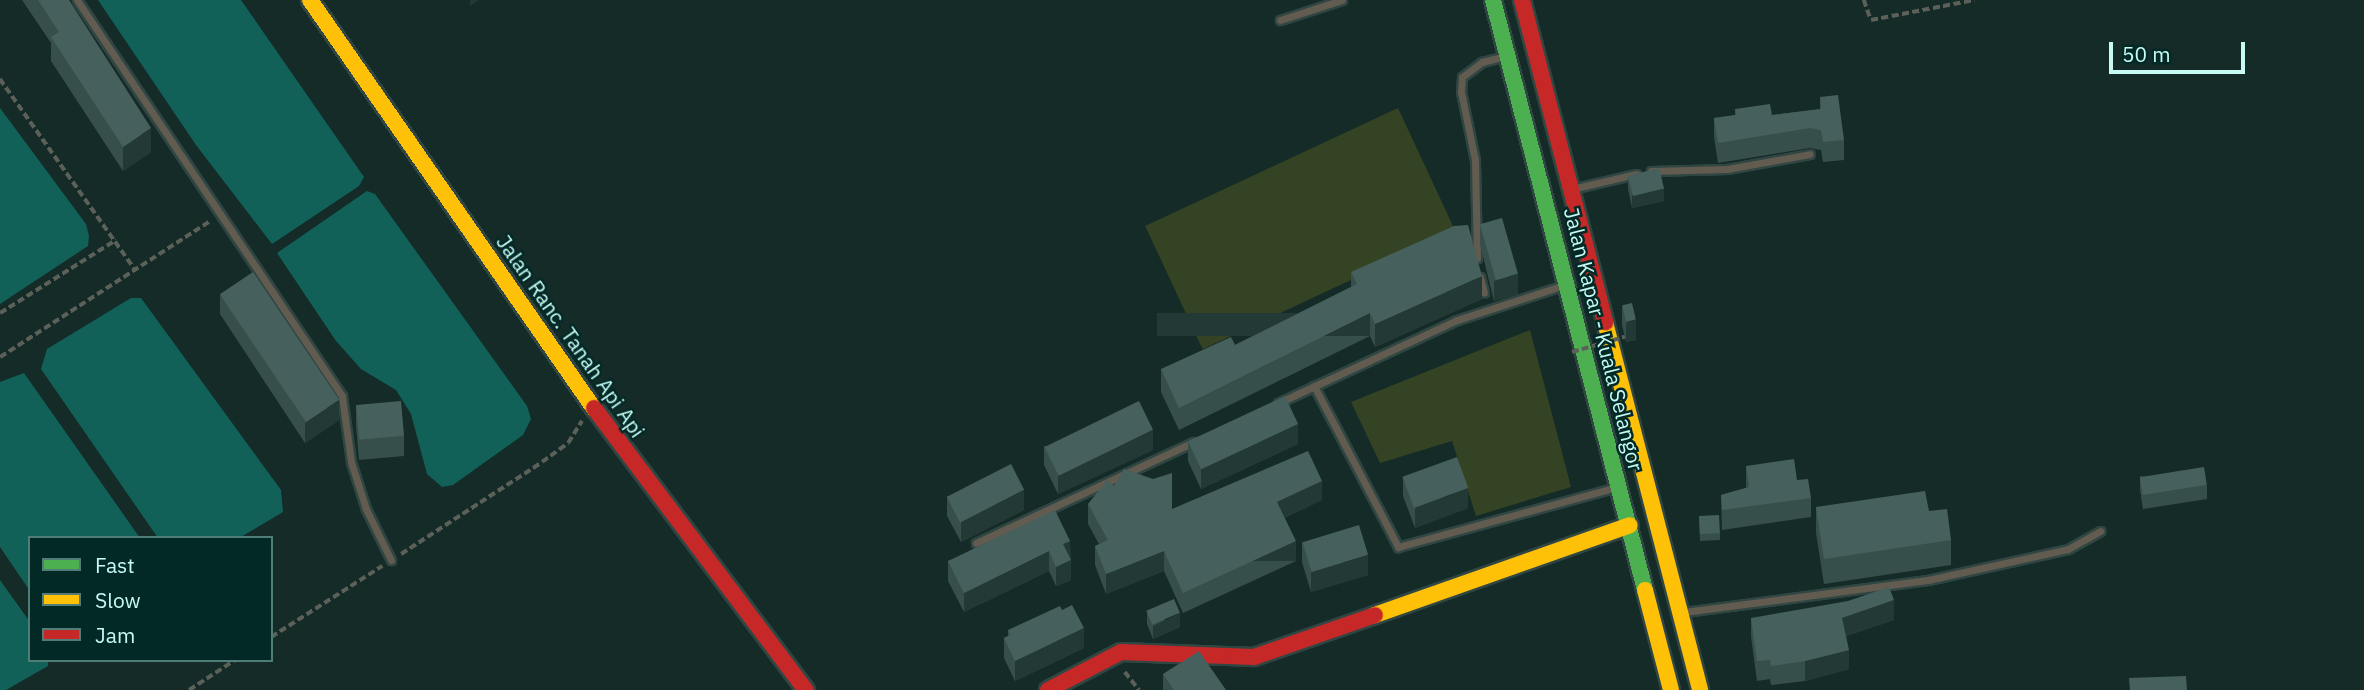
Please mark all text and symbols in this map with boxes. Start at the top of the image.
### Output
scale bar [2112,28,2248,72]
text: 50 m [2122,40,2171,68]
street label: Jalan Kapar - Kuala Selangor [1559,205,1649,473]
street label: Jalan Ranc. Tanah Api Api [491,230,651,442]
legend [28,536,273,662]
text: Fast [95,551,135,579]
text: Slow [95,586,141,614]
text: Jam [95,621,135,649]

